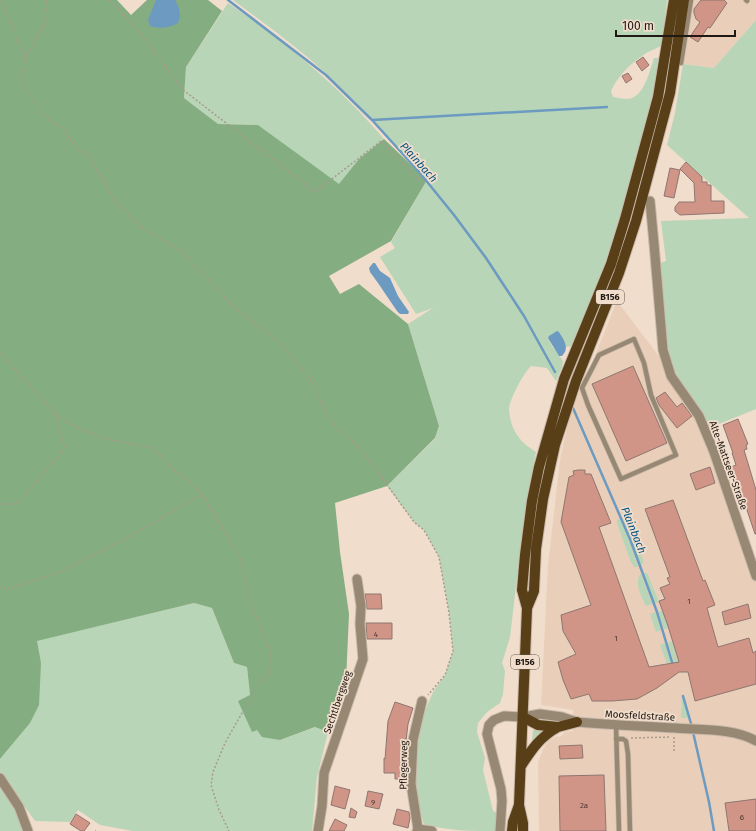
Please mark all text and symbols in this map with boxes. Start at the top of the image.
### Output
scale bar [616,12,735,38]
text: 100 m [622,19,654,33]
water label: Plainbach [397,140,440,185]
road number: B156 [596,290,624,304]
street label: Alte-Mattseer-Straße [706,419,750,512]
water label: Plainbach [618,505,649,555]
house number: 1 [687,597,691,606]
house number: 4 [374,630,379,639]
house number: 1 [614,634,618,643]
road number: B156 [511,655,539,669]
street label: Sechtlbergweg [322,668,355,736]
street label: Moosfeldstraße [605,708,675,724]
street label: Pflegerweg [398,739,410,790]
house number: 9 [371,798,375,807]
house number: 2a [580,801,588,810]
house number: 6 [740,813,744,822]

